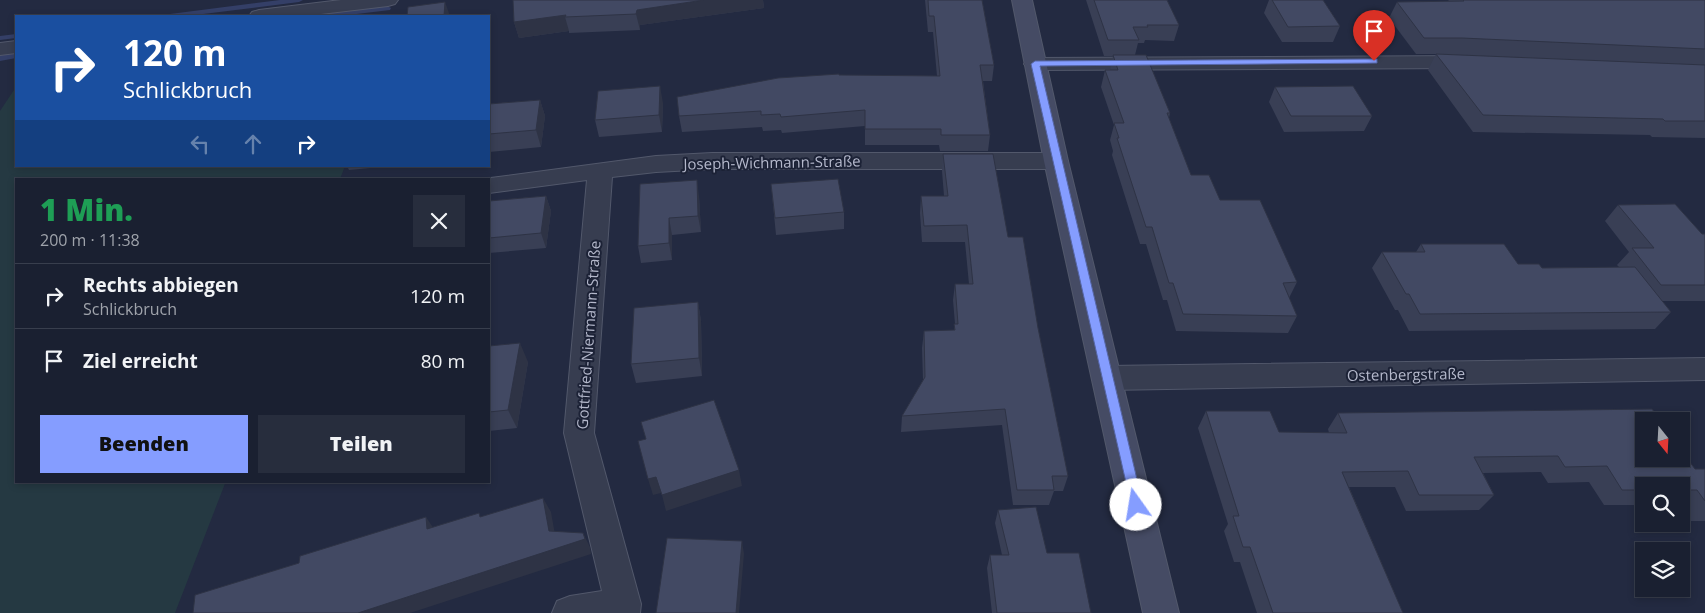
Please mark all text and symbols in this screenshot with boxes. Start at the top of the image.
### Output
pin [1353,10,1395,61]
icon: arrive [1360,17,1388,45]
text: 120 m [123,29,227,76]
icon: right [40,35,105,100]
text: Schlickbruch [123,74,252,104]
icon: left [186,130,214,158]
icon: ahead [239,130,267,158]
icon: right [292,130,320,158]
street label: Joseph-Wichmann-Straße [681,150,861,174]
text: 1 Min. [40,189,133,230]
button: close [413,195,465,247]
text: 200 m · 11:38 [40,229,140,251]
street label: Gottfried-Niermann-Straße [571,240,605,430]
text: Rechts abbiegen [83,272,239,298]
icon: right [40,282,68,310]
text: 120 m [410,283,465,309]
text: Schlickbruch [83,298,177,320]
icon: arrive [40,347,68,375]
text: Ziel erreicht [83,348,198,374]
text: 80 m [421,348,465,374]
street label: Ostenbergstraße [1347,363,1465,385]
north arrow [1635,412,1690,468]
map controls [1635,412,1690,597]
button: Beenden [40,415,248,473]
button: Teilen [258,415,465,473]
button: search [1635,477,1690,532]
position arrow [1109,478,1161,530]
button: layers [1635,542,1690,597]

